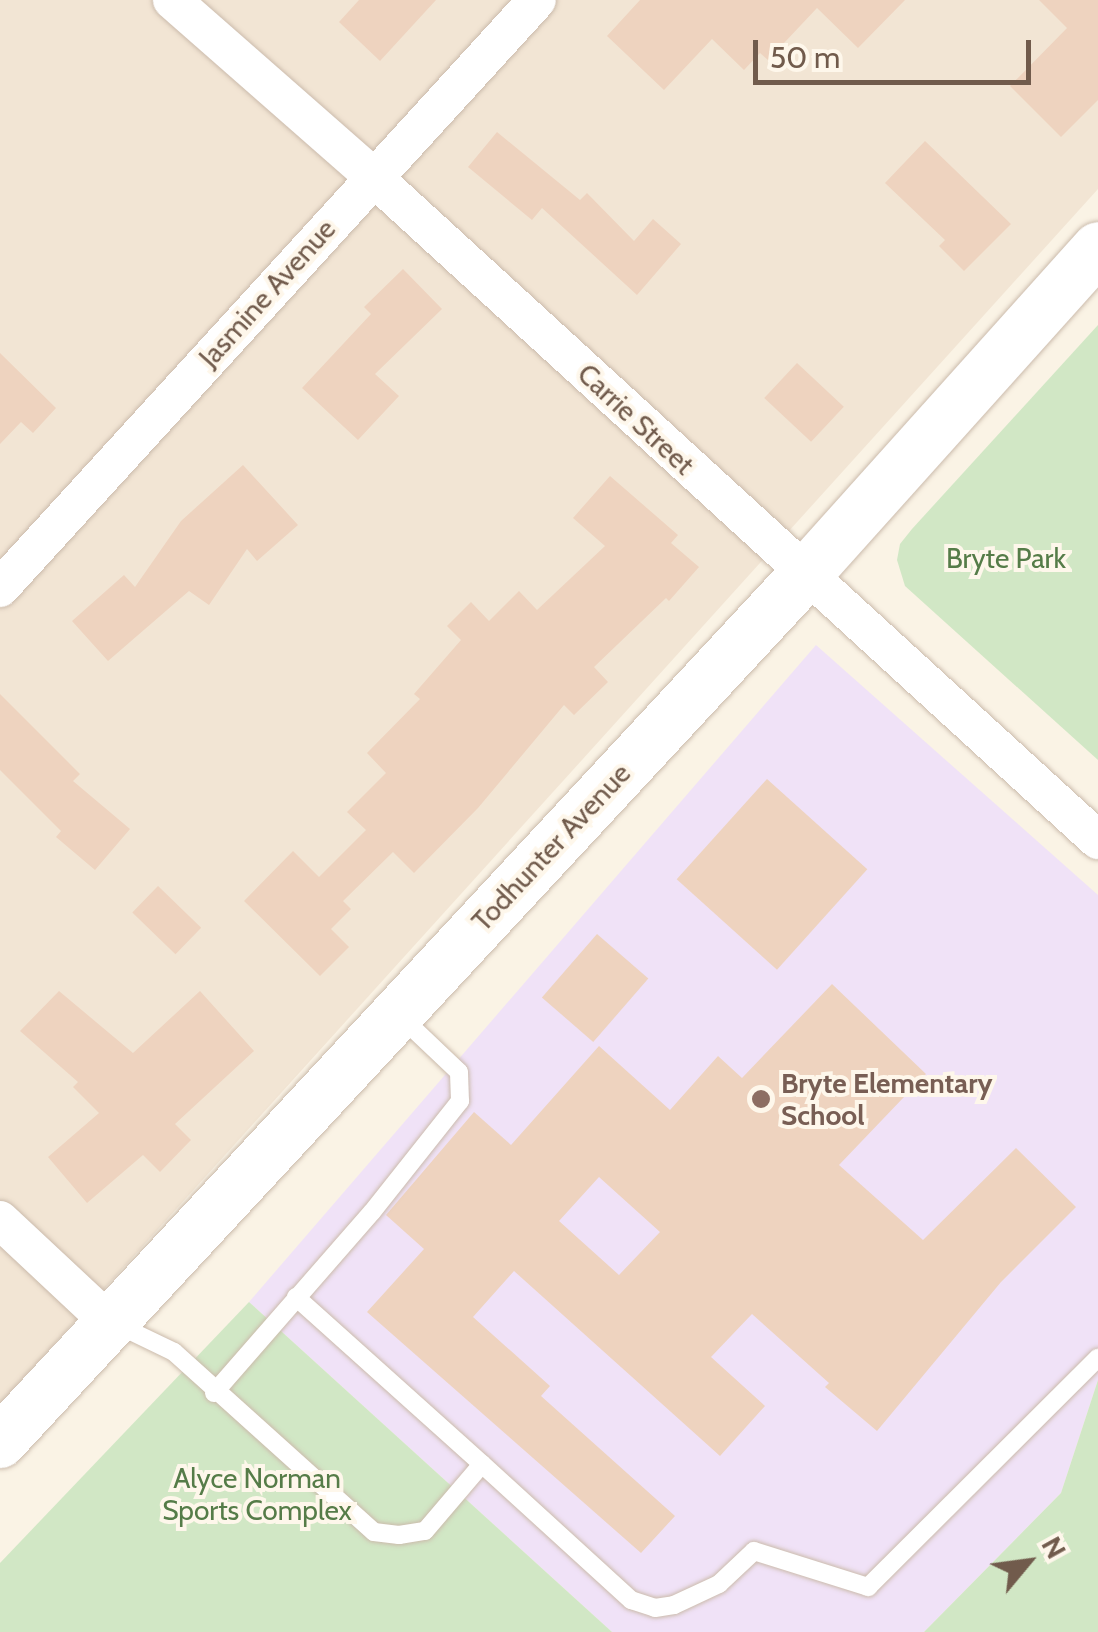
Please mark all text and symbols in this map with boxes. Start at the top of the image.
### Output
scale bar [758,20,1036,82]
text: 50 m [770,39,840,76]
street label: Jasmine Avenue [192,212,342,374]
street label: Carrie Street [571,357,701,481]
park label: Bryte Park [946,541,1066,575]
street label: Todhunter Avenue [465,756,637,938]
place label: Bryte Elementary School [781,1066,992,1132]
marker: Bryte Elementary School [750,1088,772,1110]
park label: Alyce Norman Sports Complex [162,1461,352,1527]
north arrow [978,1512,1078,1612]
text: N [1035,1531,1074,1564]

